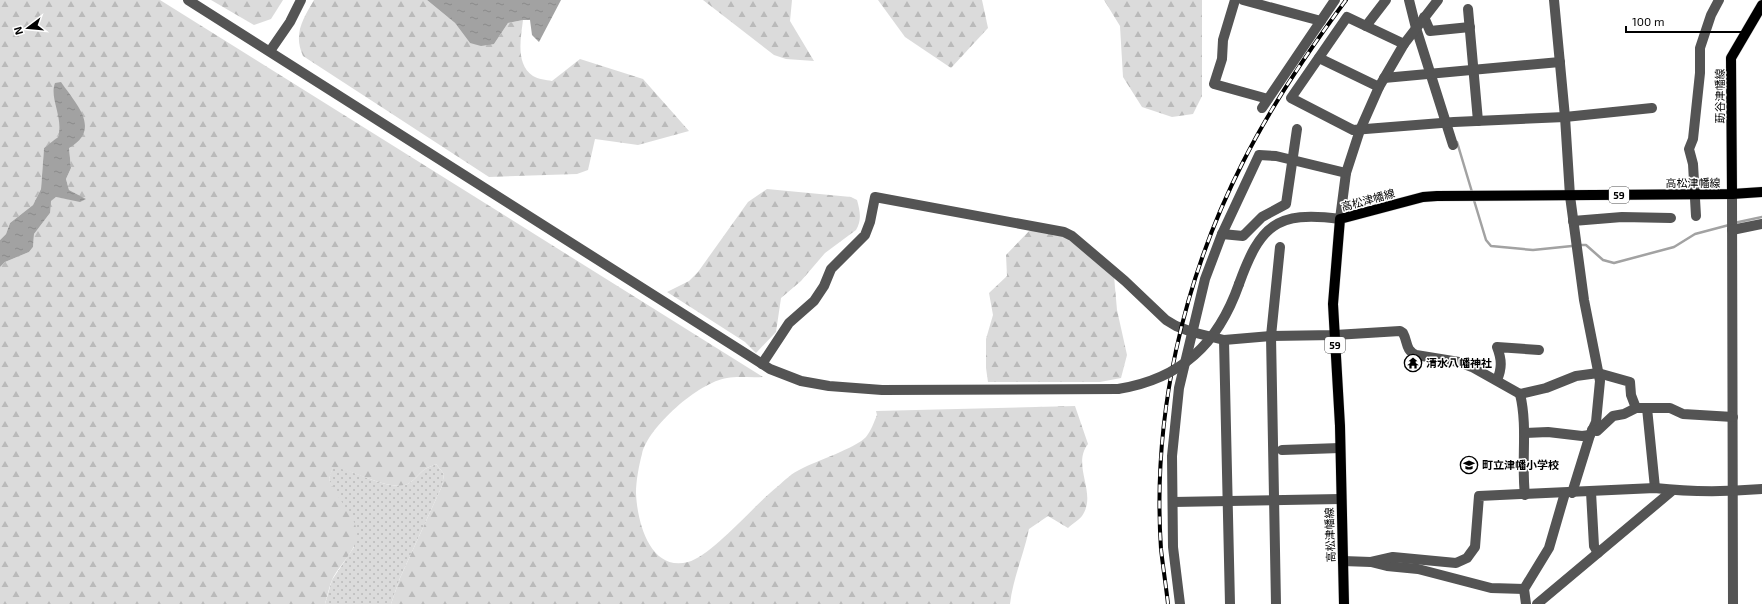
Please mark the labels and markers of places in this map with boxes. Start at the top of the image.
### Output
temple icon: 清水八幡神社 [1403,353,1423,373]
place label: 清水八幡神社 [1426,356,1492,369]
school or university icon: 町立津幡小学校 [1459,455,1479,475]
place label: 町立津幡小学校 [1482,458,1559,471]

